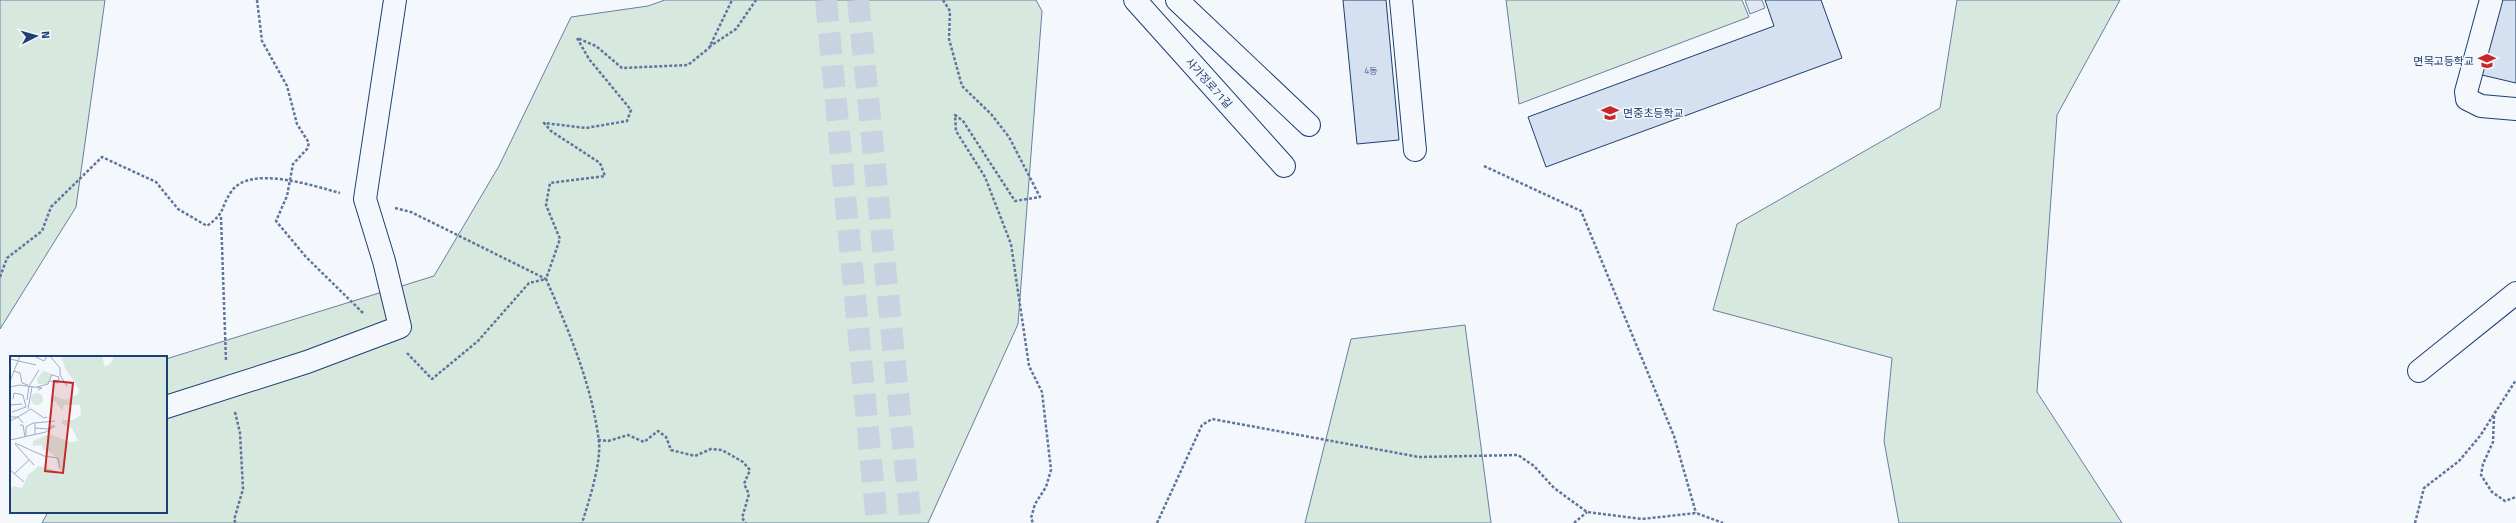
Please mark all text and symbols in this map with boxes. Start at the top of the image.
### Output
north arrow [16,16,56,56]
text: N [38,30,54,40]
school or university icon: 면목고등학교 [2477,51,2497,71]
place label: 면목고등학교 [2413,53,2474,69]
street label: 사가정로71길 [1182,54,1236,112]
house number: 4동 [1364,64,1378,77]
school or university icon: 면중초등학교 [1600,103,1620,123]
place label: 면중초등학교 [1623,105,1684,121]
inset map [10,356,167,513]

